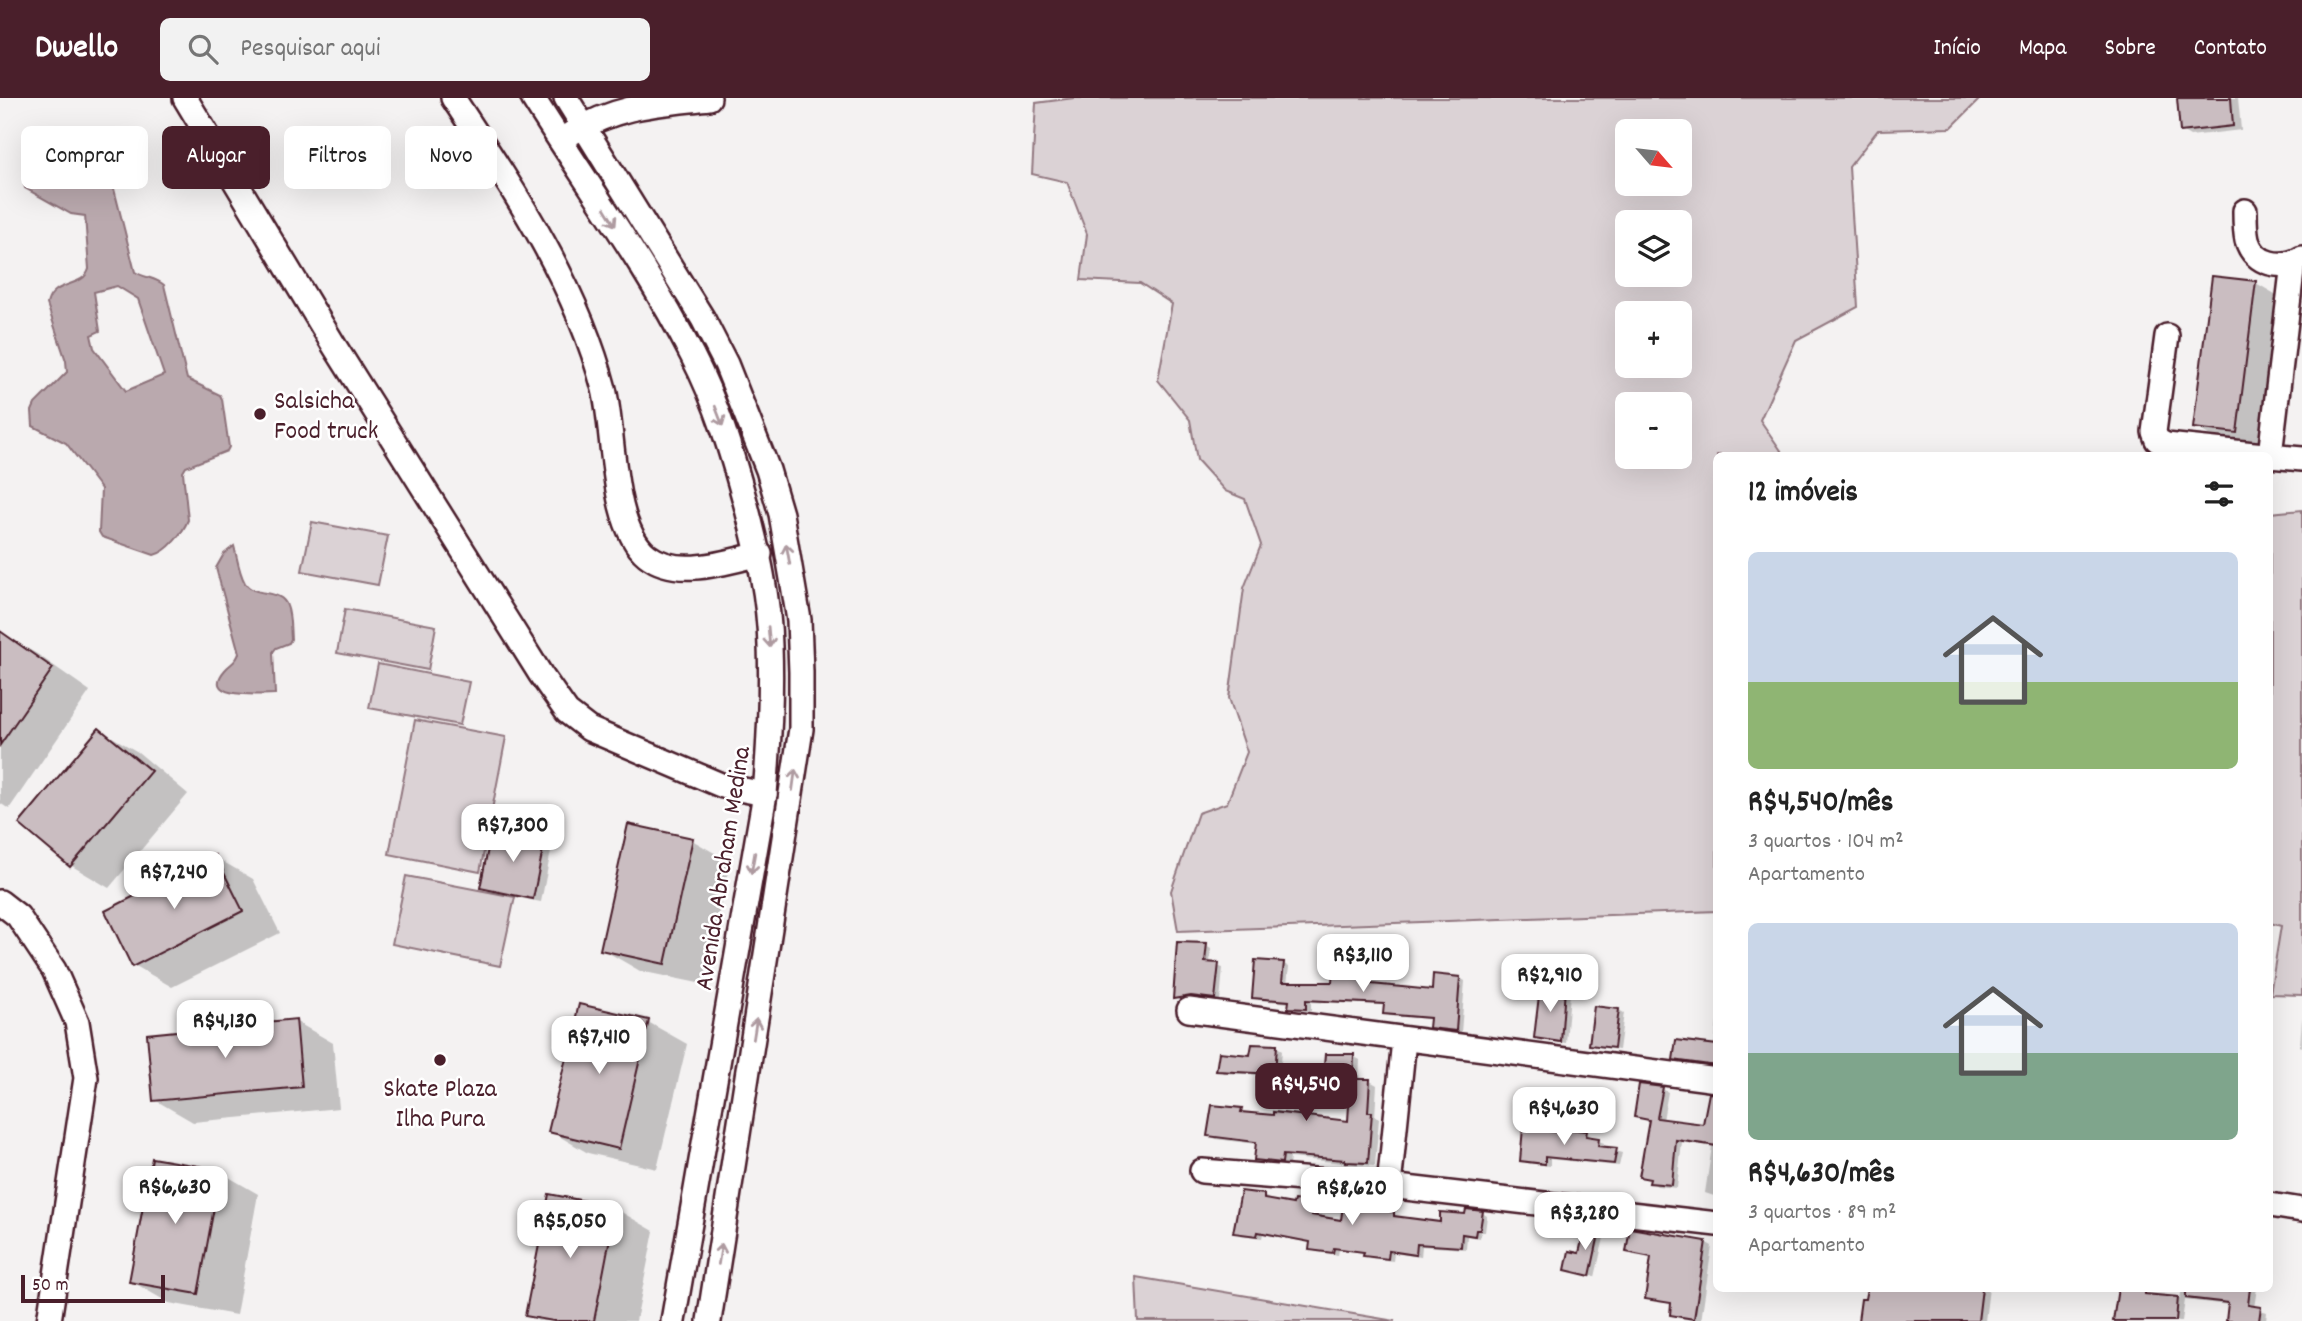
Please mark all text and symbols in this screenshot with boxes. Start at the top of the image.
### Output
search box [160,18,650,81]
text: Dwello [35,26,118,73]
icon: search [184,30,222,68]
text: Pesquisar aqui [240,31,380,68]
text: Início [1933,32,1981,66]
text: Mapa [2019,32,2067,66]
text: Sobre [2105,32,2156,66]
text: Contato [2194,32,2267,66]
north arrow [1615,119,1692,196]
map controls [1615,119,1692,469]
chip: Comprar [21,126,148,189]
chip: Alugar [162,126,270,189]
chip: Filtros [284,126,391,189]
chip: Novo [405,126,497,189]
one-way arrow [603,207,617,227]
button: layers [1615,210,1692,287]
button: + [1615,301,1692,378]
place label: Salsicha Food truck [274,384,378,451]
button: − [1615,392,1692,469]
one-way arrow [713,405,726,427]
marker: Salsicha Food truck [252,406,268,422]
text: 12 imóveis [1748,473,1858,516]
icon: filters [2200,475,2238,513]
one-way arrow [781,543,794,566]
icon: home [1930,597,2056,723]
one-way arrow [763,625,776,648]
street label: Avenida Abraham Medina [687,743,762,993]
one-way arrow [787,769,800,792]
text: R$4,540/mês [1748,783,1893,826]
pin: R$7,300 [448,804,578,864]
text: R$7,300 [477,810,549,843]
text: 3 quartos · 104 m² [1748,826,1904,859]
one-way arrow [745,851,759,874]
pin: R$7,240 [109,852,239,911]
text: R$7,240 [140,857,208,890]
text: Apartamento [1748,859,1865,892]
pin: R$3,110 [1298,934,1428,994]
text: R$3,110 [1333,940,1393,973]
pin: R$2,910 [1485,954,1615,1014]
text: R$2,910 [1517,960,1583,993]
icon: home [1930,968,2056,1094]
pin: R$4,130 [160,1000,290,1060]
text: R$4,130 [193,1006,257,1039]
pin: R$7,410 [534,1016,664,1076]
one-way arrow [749,1018,762,1041]
text: R$7,410 [567,1022,631,1055]
marker: Skate Plaza Ilha Pura [432,1052,448,1068]
pin: R$4,540 [1241,1063,1371,1123]
text: R$4,540 [1271,1069,1341,1102]
place label: Skate Plaza Ilha Pura [383,1072,498,1139]
pin: R$4,630 [1499,1088,1629,1147]
text: R$4,630 [1529,1093,1599,1126]
text: R$4,630/mês [1748,1154,1895,1197]
pin: R$6,630 [110,1166,240,1226]
pin: R$8,620 [1287,1168,1417,1227]
text: R$6,630 [139,1172,211,1205]
text: R$8,620 [1317,1173,1387,1206]
pin: R$3,280 [1520,1192,1650,1252]
text: 3 quartos · 89 m² [1748,1197,1896,1230]
text: R$3,280 [1550,1198,1620,1231]
pin: R$5,050 [505,1200,635,1260]
text: R$5,050 [533,1206,607,1239]
text: Apartamento [1748,1230,1865,1263]
one-way arrow [714,1243,727,1266]
scale bar [21,1272,164,1304]
text: 50 m [32,1273,69,1300]

